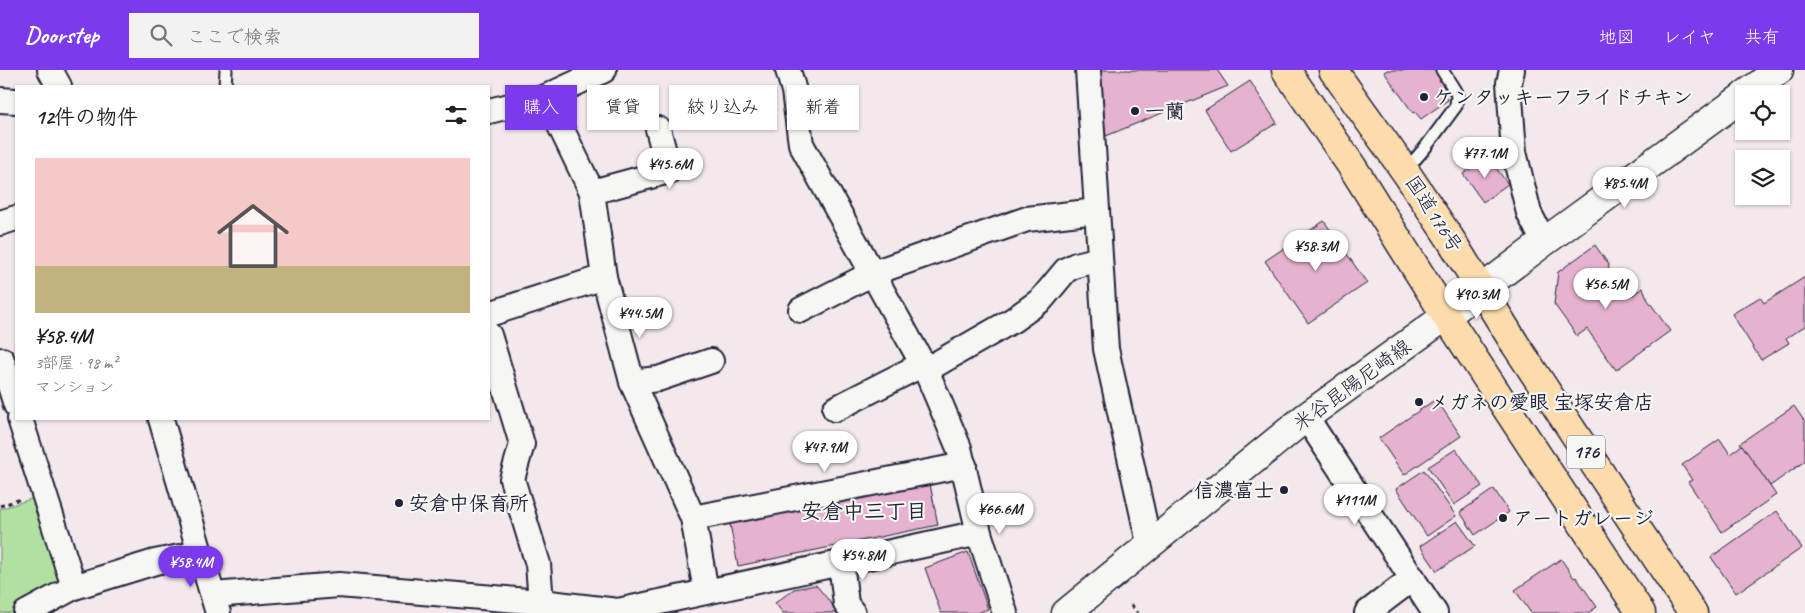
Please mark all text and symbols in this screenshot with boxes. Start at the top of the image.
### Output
search box [129,13,479,58]
text: Doorstep [25,20,99,50]
icon: search [147,21,175,49]
text: ここで検索 [187,25,282,49]
text: 地図 [1599,26,1635,48]
text: レイヤ [1663,26,1716,48]
text: 共有 [1744,26,1780,48]
chip: 購入 [505,85,577,130]
chip: 賃貸 [587,85,659,130]
chip: 絞り込み [669,85,777,130]
chip: 新着 [787,85,859,130]
place label: ケンタッキーフライドチキン [1434,85,1693,110]
map controls [1735,85,1790,205]
button: locate [1735,85,1790,140]
marker: ケンタッキーフライドチキン [1418,91,1430,103]
place label: 一蘭 [1145,99,1185,124]
icon: filters [442,101,470,129]
text: 12件の物件 [35,104,138,130]
marker: 一蘭 [1129,105,1141,117]
pin: ¥77.1M [1444,136,1526,179]
text: ¥77.1M [1463,143,1507,163]
pin: ¥45.6M [629,148,711,190]
button: layers [1735,150,1790,205]
text: ¥45.6M [648,154,692,174]
pin: ¥85.4M [1584,166,1666,209]
street label: 国道176号 [1400,171,1468,257]
text: ¥85.4M [1603,173,1647,193]
icon: home [208,191,298,281]
pin: ¥58.3M [1275,230,1357,272]
text: ¥58.3M [1294,236,1338,256]
pin: ¥56.5M [1565,268,1647,310]
text: ¥56.5M [1584,274,1628,294]
pin: ¥90.3M [1436,278,1518,320]
text: ¥90.3M [1455,284,1499,304]
pin: ¥44.5M [599,296,681,339]
text: ¥44.5M [618,303,662,323]
text: ¥58.4M [35,323,92,349]
street label: 米谷昆陽尼崎線 [1288,334,1416,436]
text: 3部屋 · 98 m² [35,353,117,373]
text: マンション [35,377,114,397]
place label: メガネの愛眼 宝塚安倉店 [1429,390,1654,415]
marker: メガネの愛眼 宝塚安倉店 [1413,396,1425,408]
pin: ¥47.9M [784,430,866,473]
road number: 176 [1567,436,1605,468]
text: ¥47.9M [803,437,847,457]
place label: 信濃富士 [1194,478,1274,503]
marker: 信濃富士 [1278,484,1290,496]
pin: ¥111M [1320,484,1390,526]
text: ¥111M [1335,490,1375,510]
place label: 安倉中保育所 [409,491,529,516]
pin: ¥66.6M [959,492,1041,535]
marker: 安倉中保育所 [393,497,405,509]
district label: 安倉中三丁目 [801,498,927,524]
text: ¥66.6M [978,499,1022,519]
place label: アートガレージ [1513,506,1653,531]
marker: アートガレージ [1497,512,1509,524]
pin: ¥54.8M [822,538,904,581]
text: ¥54.8M [841,545,885,565]
pin: ¥58.4M [150,546,232,588]
text: ¥58.4M [169,552,213,572]

